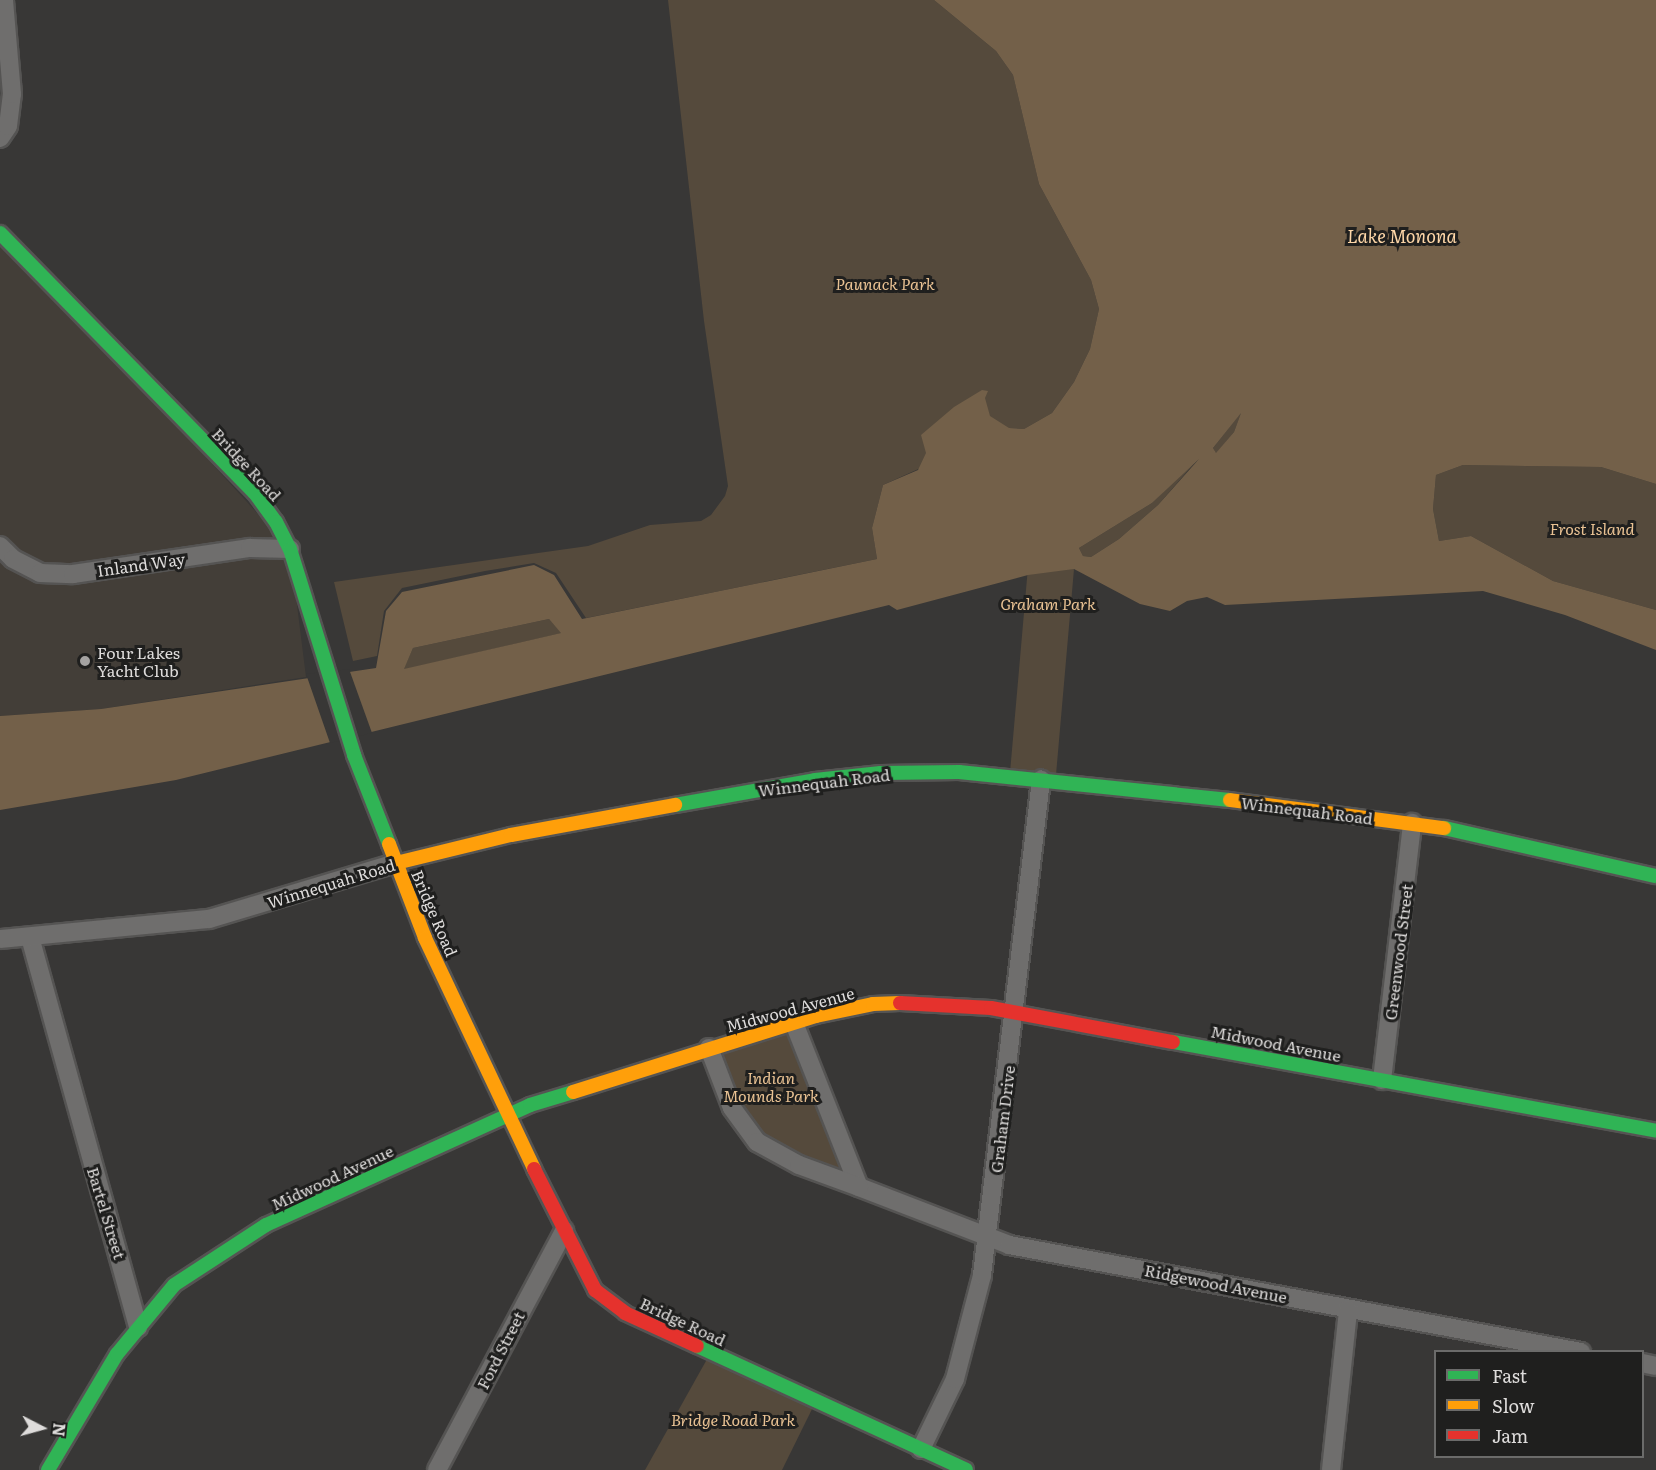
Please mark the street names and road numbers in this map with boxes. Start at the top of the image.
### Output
street label: Bridge Road [209,424,285,504]
street label: Inland Way [96,548,186,580]
street label: Winnequah Road [757,764,891,800]
street label: Winnequah Road [1240,792,1374,828]
street label: Winnequah Road [265,854,397,912]
street label: Bridge Road [408,867,462,959]
street label: Greenwood Street [1380,883,1416,1021]
street label: Midwood Avenue [724,983,856,1035]
street label: Midwood Avenue [1209,1021,1343,1065]
street label: Graham Drive [986,1064,1018,1174]
street label: Midwood Avenue [268,1140,396,1214]
street label: Bartel Street [84,1165,130,1261]
street label: Ridgewood Avenue [1143,1260,1289,1306]
street label: Bridge Road [637,1293,729,1349]
street label: Ford Street [472,1308,528,1392]

